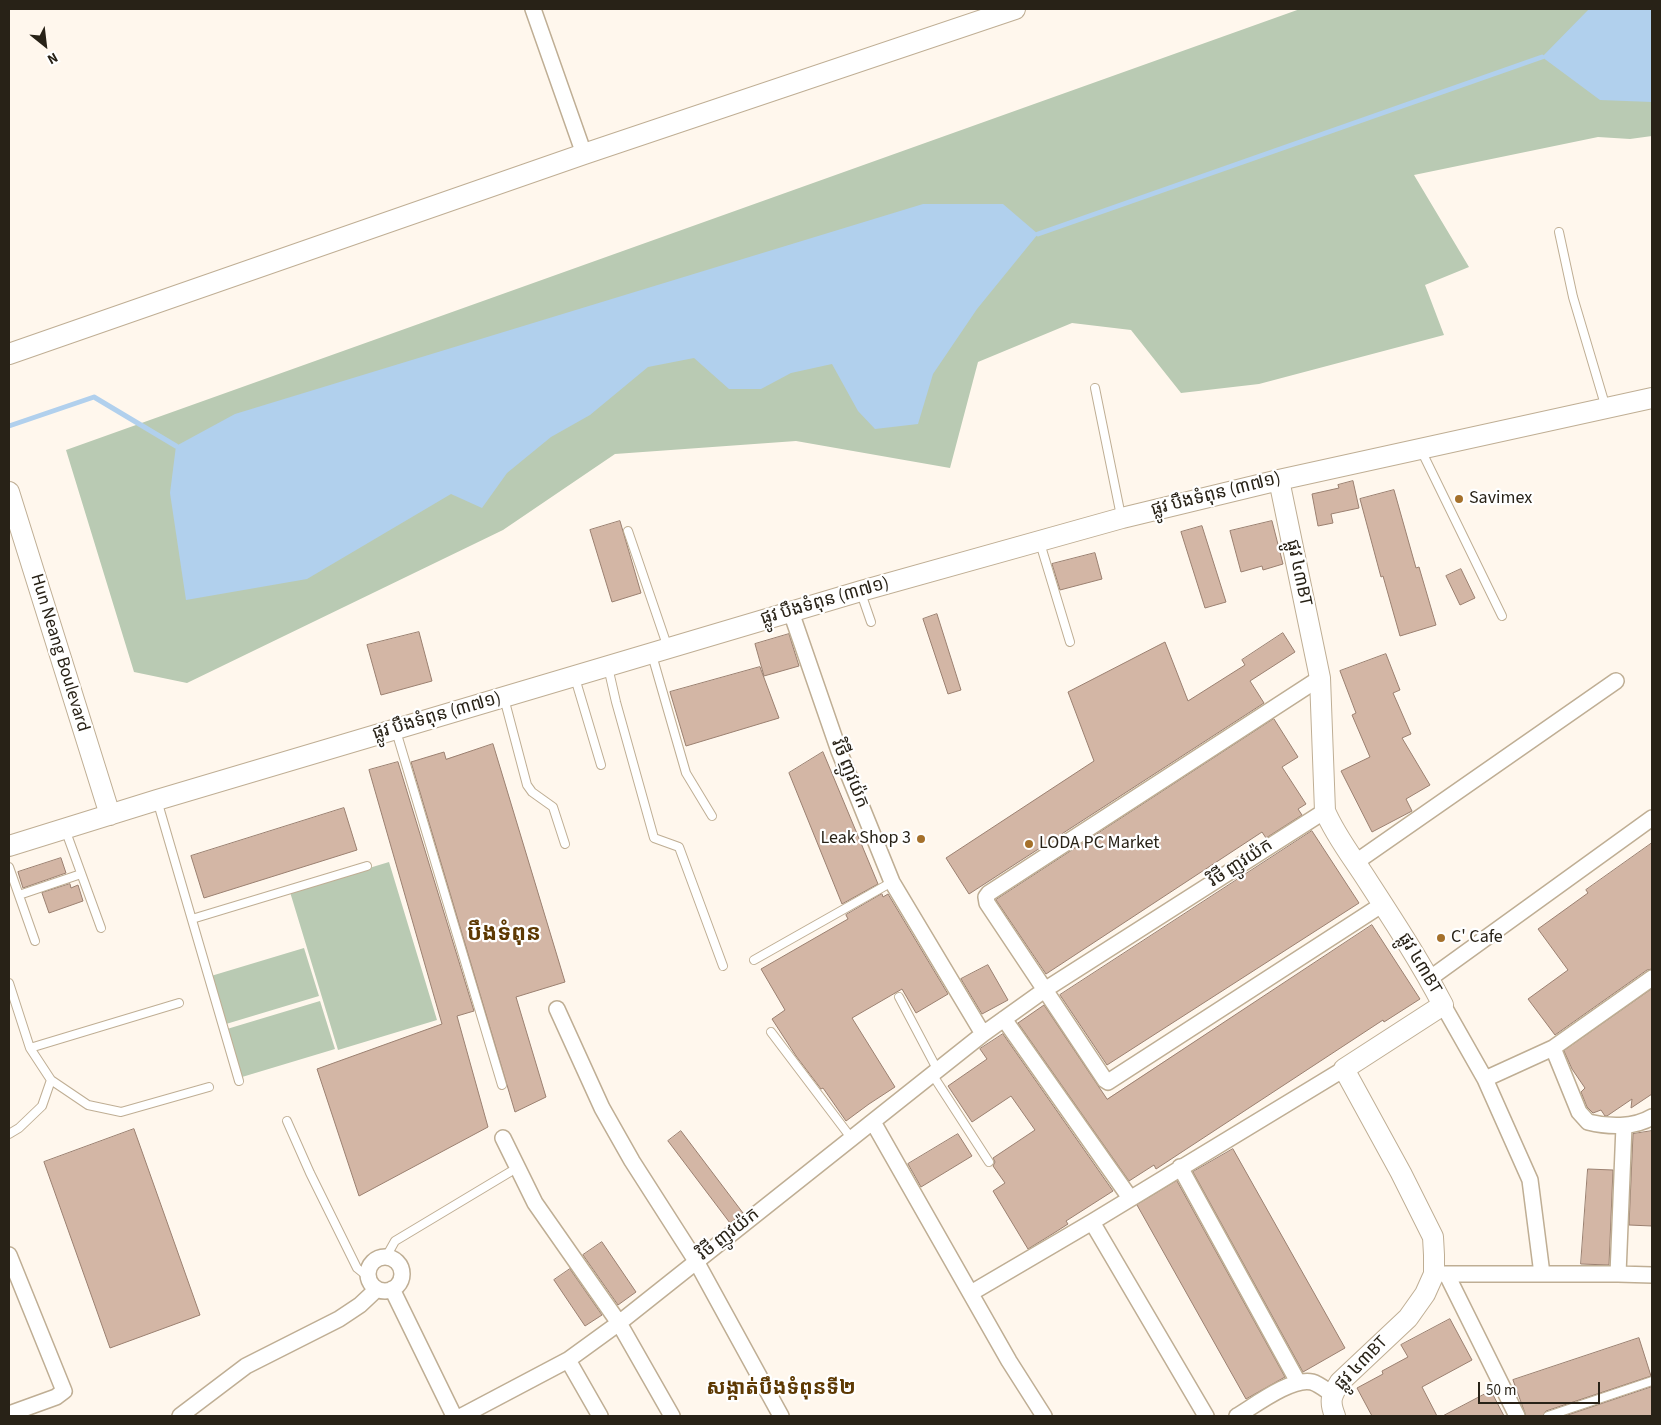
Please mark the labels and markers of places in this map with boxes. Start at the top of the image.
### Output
place label: Savimex [1469,488,1532,510]
marker: Savimex [1453,493,1465,505]
place label: Leak Shop 3 [821,828,911,850]
marker: Leak Shop 3 [915,833,927,845]
place label: LODA PC Market [1039,833,1159,855]
marker: LODA PC Market [1023,838,1035,850]
place label: C' Cafe [1451,927,1503,949]
marker: C' Cafe [1435,932,1447,944]

